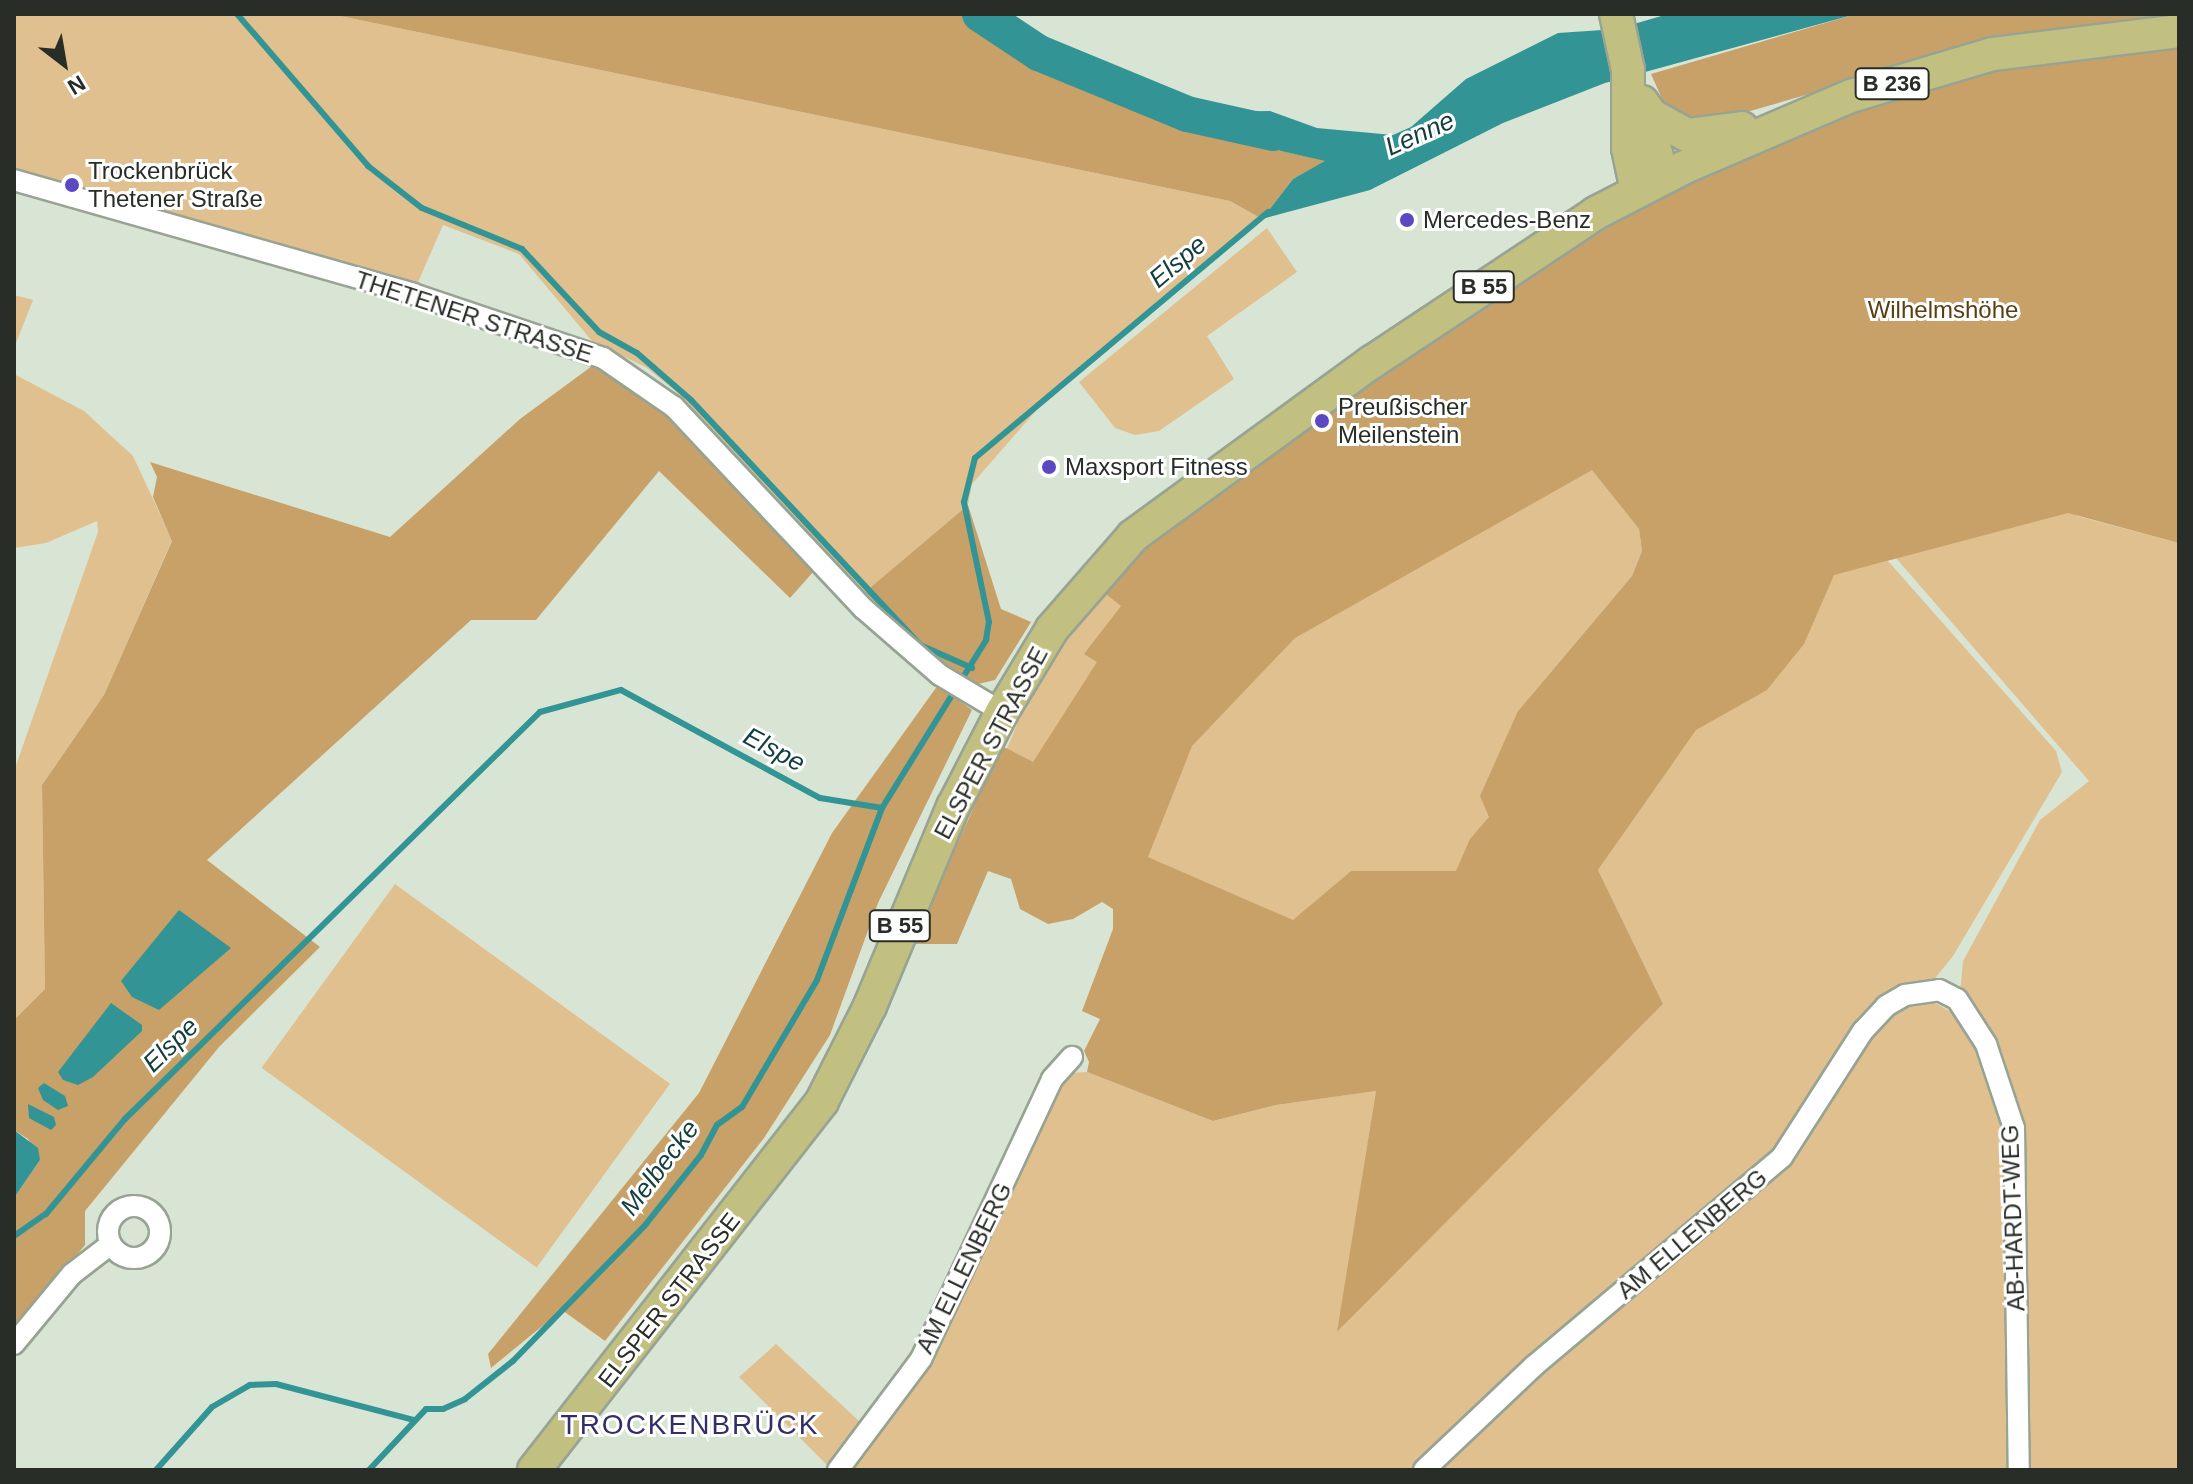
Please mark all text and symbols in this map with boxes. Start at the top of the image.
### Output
north arrow [24,24,104,104]
road number: B 236 [1854,66,1930,102]
text: N [63,70,90,100]
water label: Lenne [1381,105,1459,163]
place label: Trockenbrück Thetener Straße [88,157,263,213]
marker: Trockenbrück Thetener Straße [63,176,81,194]
place label: Mercedes-Benz [1423,206,1591,234]
marker: Mercedes-Benz [1398,211,1416,229]
water label: Elspe [1143,229,1213,295]
street label: THETENER STRASSE [352,265,596,369]
road number: B 55 [1452,269,1516,305]
park label: Wilhelmshöhe [1868,296,2018,324]
place label: Preußischer Meilenstein [1338,393,1467,449]
marker: Preußischer Meilenstein [1313,412,1331,430]
place label: Maxsport Fitness [1065,453,1248,481]
marker: Maxsport Fitness [1040,458,1058,476]
street label: ELSPER STRASSE [928,642,1054,844]
water label: Elspe [738,721,810,779]
road number: B 55 [868,908,932,944]
water label: Elspe [137,1011,205,1079]
water label: Melbecke [614,1114,706,1222]
street label: AB-HARDT-WEG [1995,1124,2031,1312]
street label: AM ELLENBERG [1611,1163,1773,1305]
street label: AM ELLENBERG [910,1178,1018,1358]
street label: ELSPER STRASSE [592,1207,746,1393]
district label: TROCKENBRÜCK [561,1408,819,1442]

